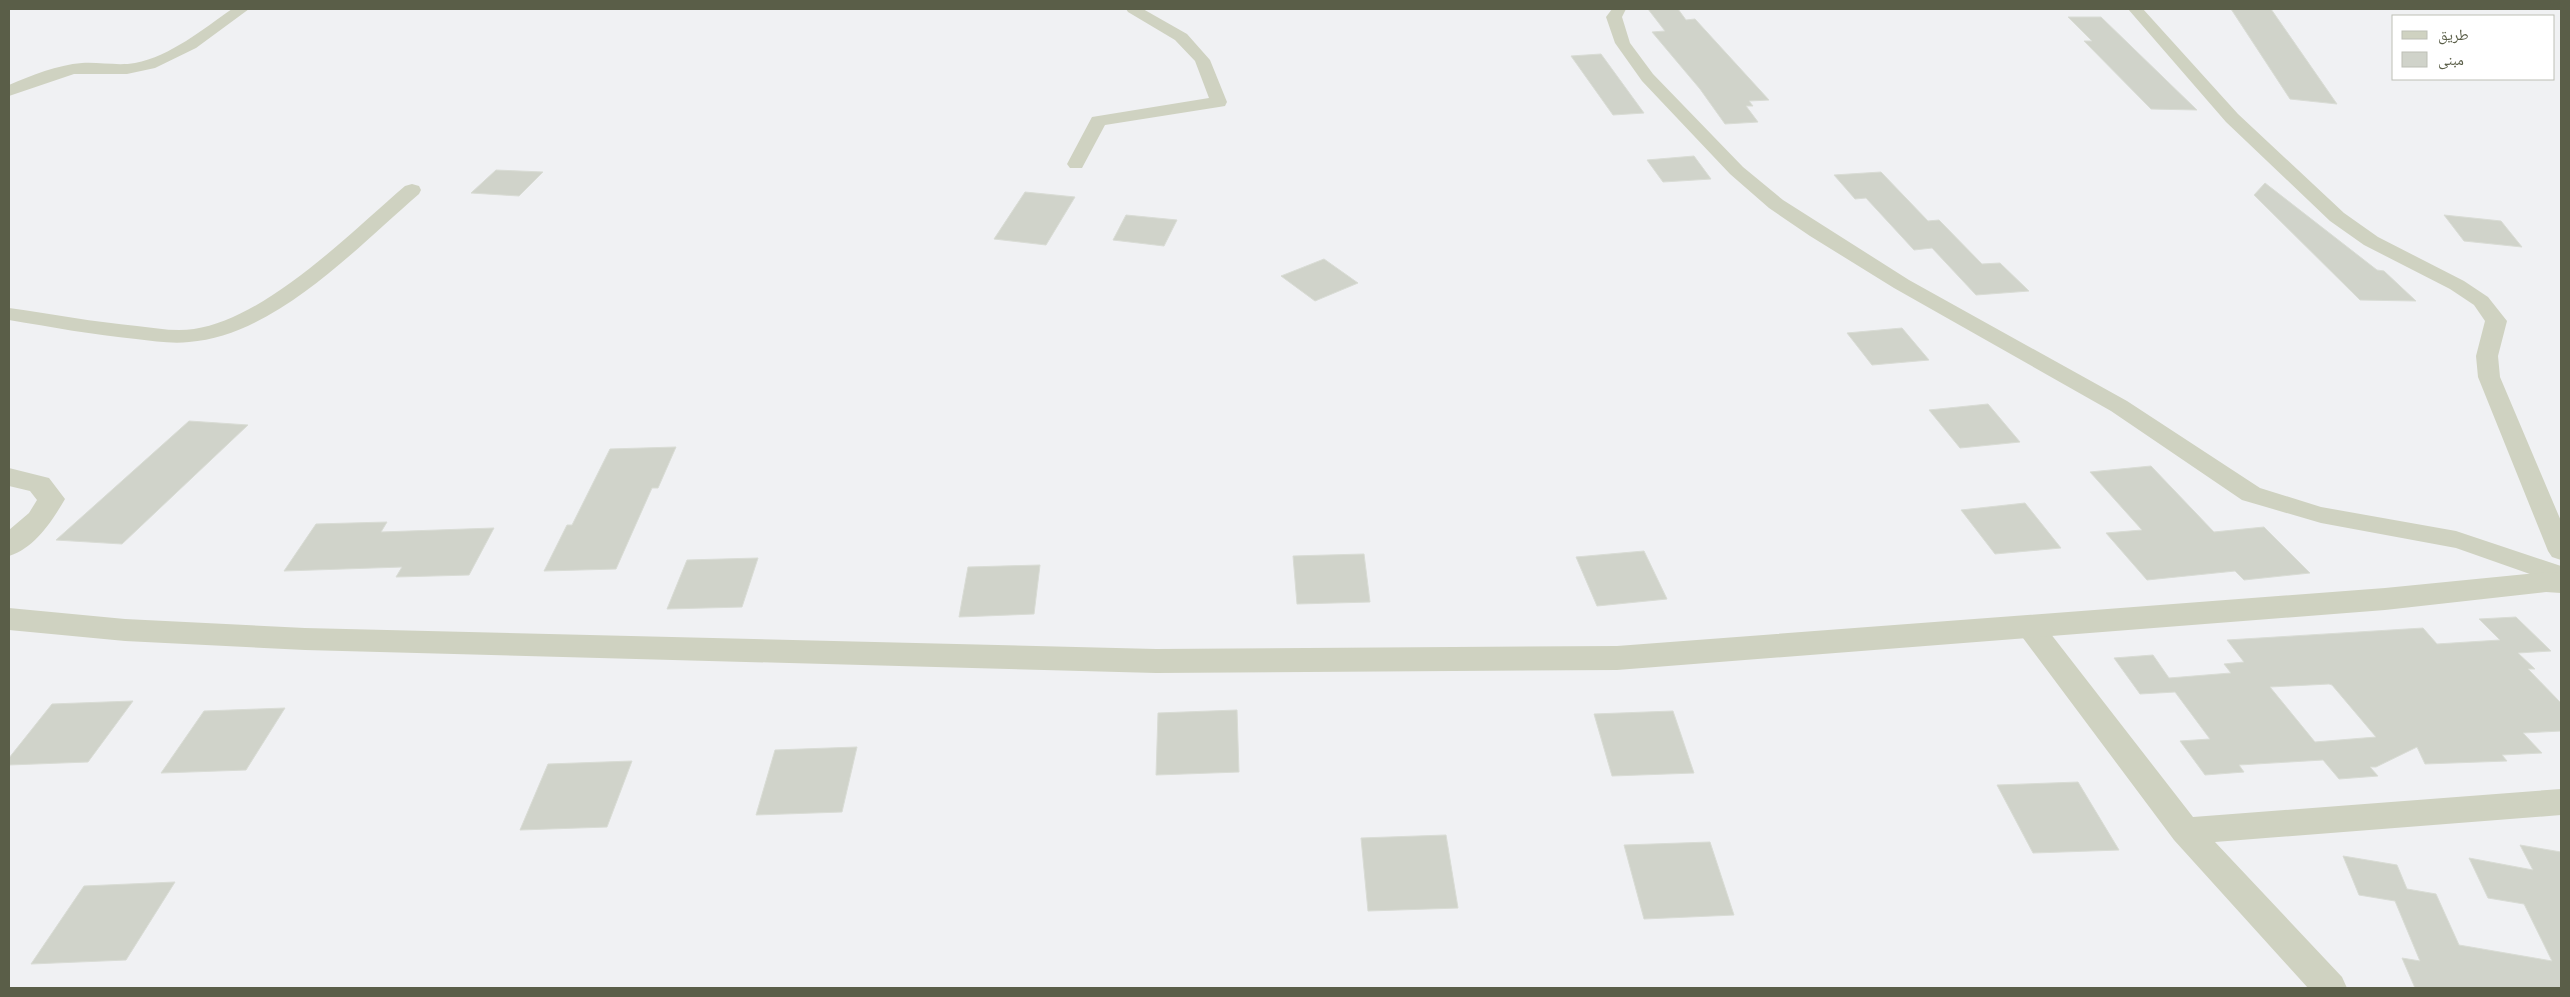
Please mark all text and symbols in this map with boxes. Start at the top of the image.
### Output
legend [2392,15,2555,80]
text: طريق [2438,26,2469,45]
text: مبنى [2438,51,2464,70]

